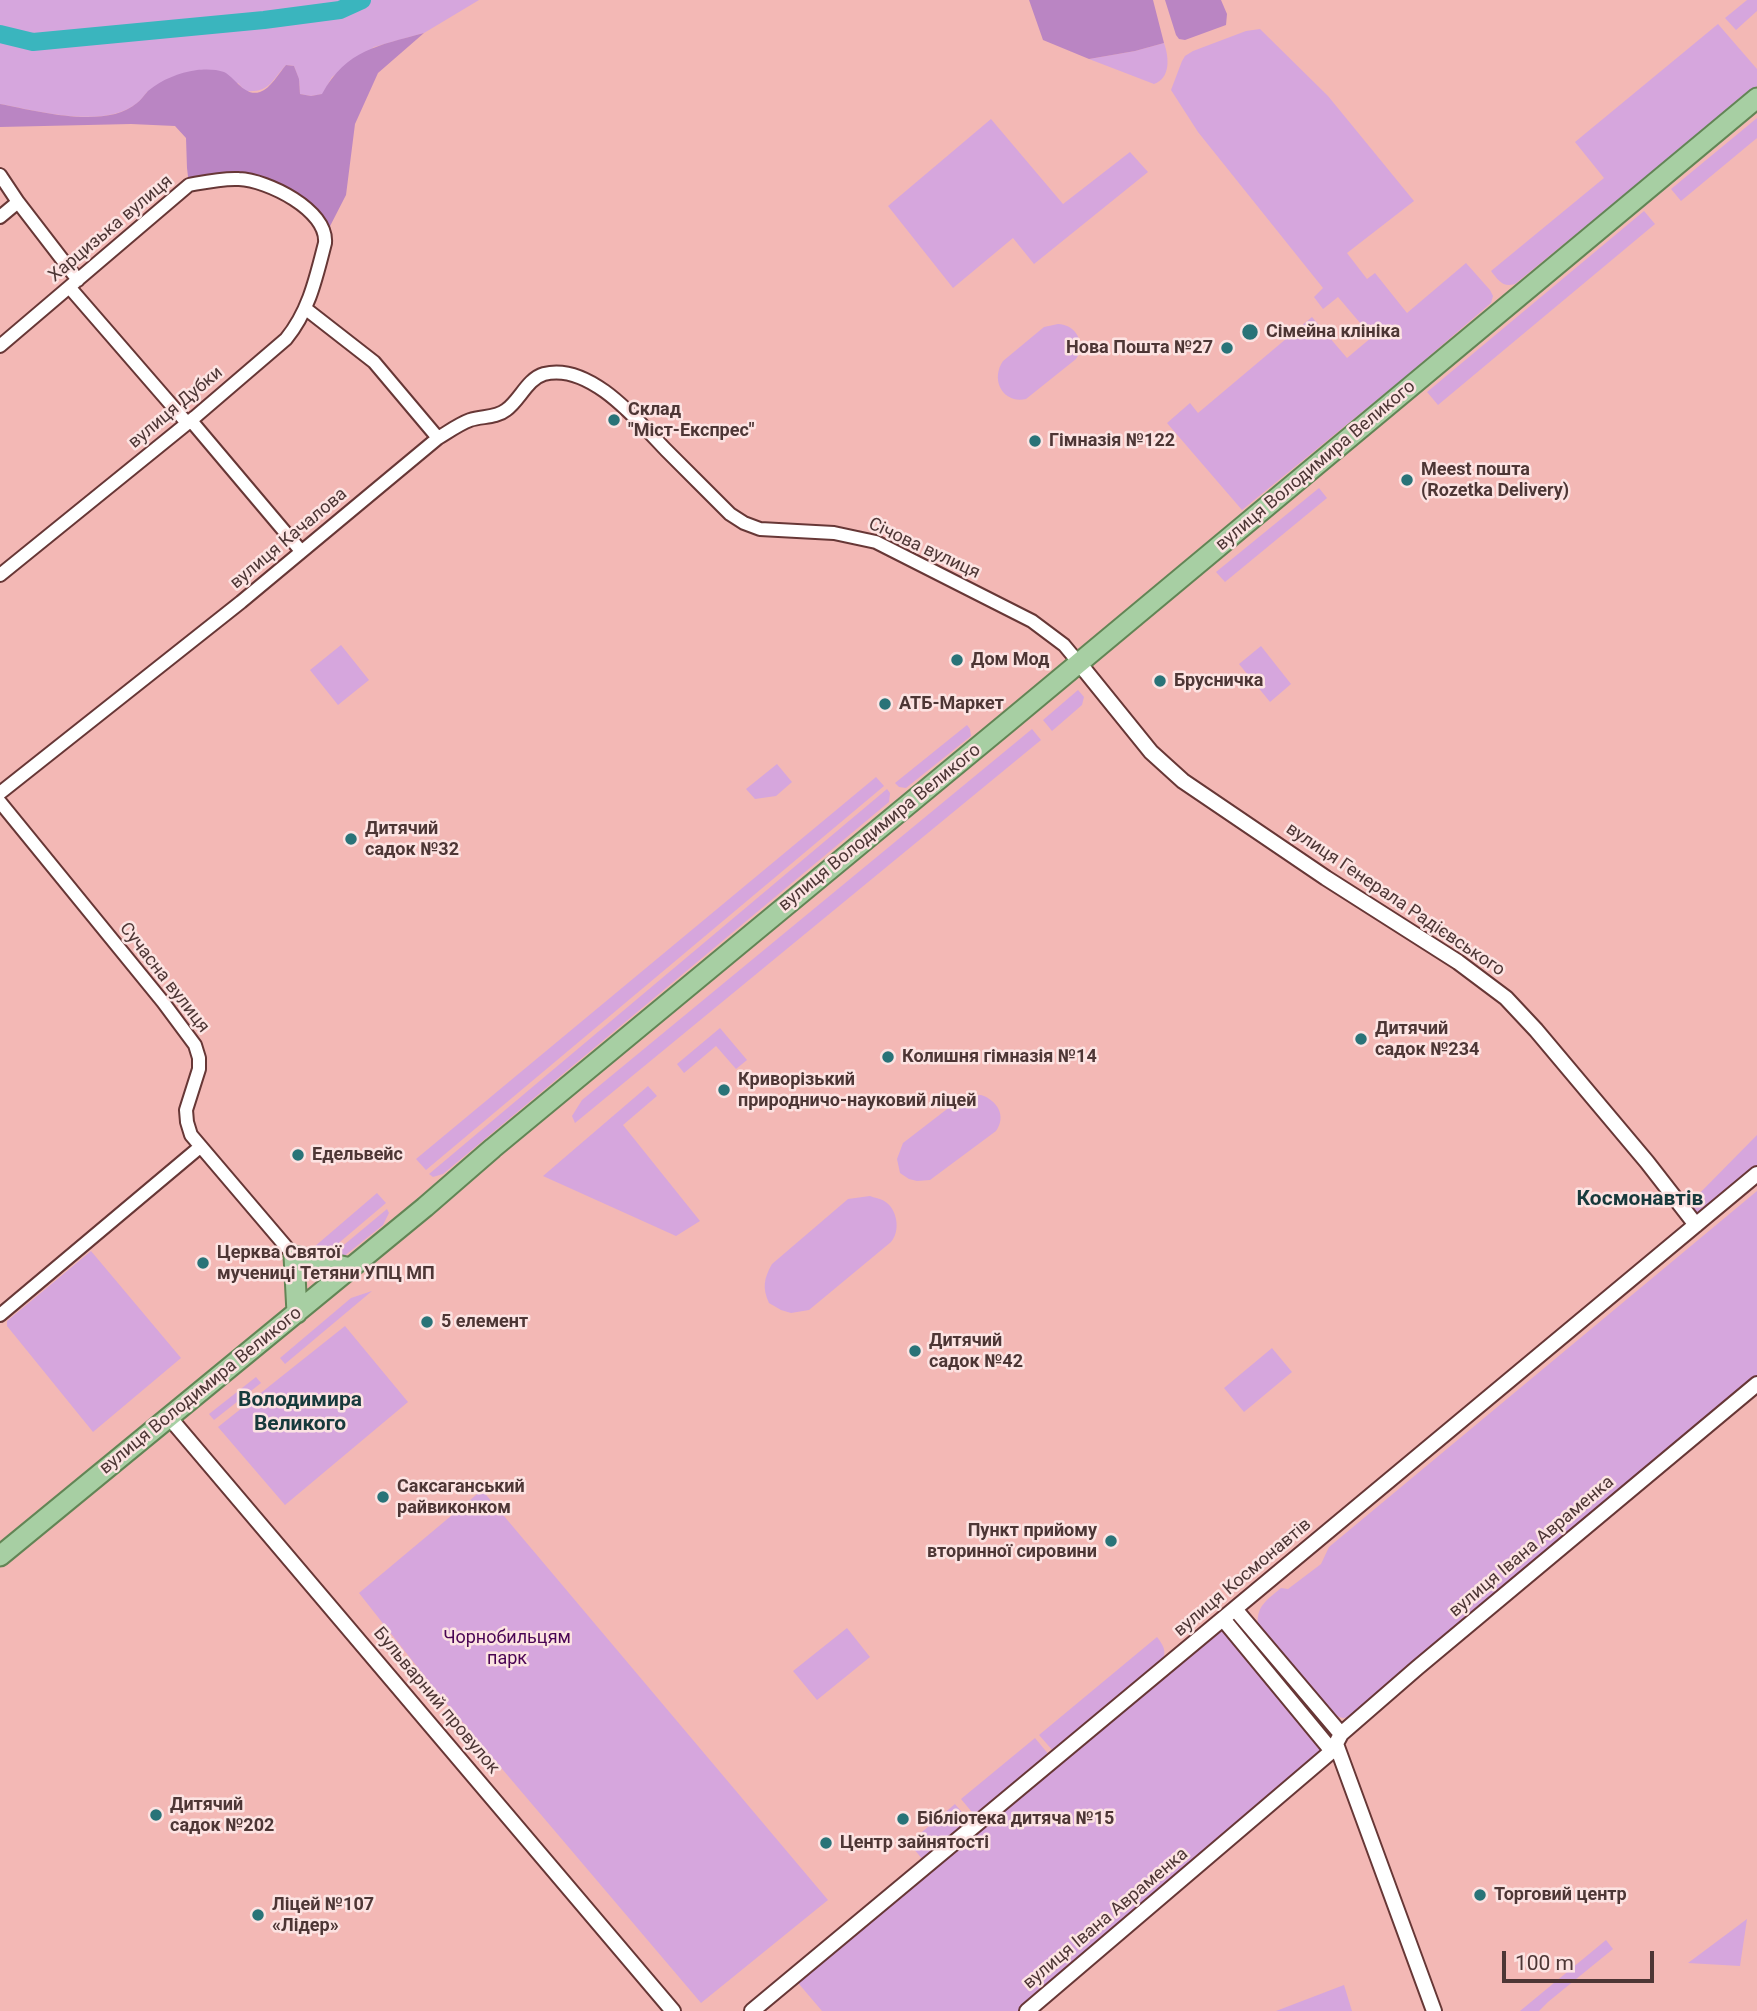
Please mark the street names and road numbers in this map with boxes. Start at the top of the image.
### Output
street label: Харцизька вулиця [45,171,177,287]
street label: вулиця Дубки [125,362,227,454]
street label: вулиця Володимира Великого [1212,376,1420,556]
street label: вулиця Качалова [226,484,352,594]
street label: Січова вулиця [865,514,983,584]
street label: вулиця Володимира Великого [775,740,985,916]
street label: вулиця Генерала Радієвського [1281,818,1509,982]
street label: Сучасна вулиця [114,919,214,1037]
street label: вулиця Володимира Великого [96,1303,306,1479]
street label: вулиця Івана Авраменка [1445,1472,1619,1622]
street label: вулиця Космонавтів [1170,1514,1316,1642]
street label: Бульварний провулок [368,1623,504,1779]
street label: вулиця Івана Авраменка [1019,1844,1193,1994]

